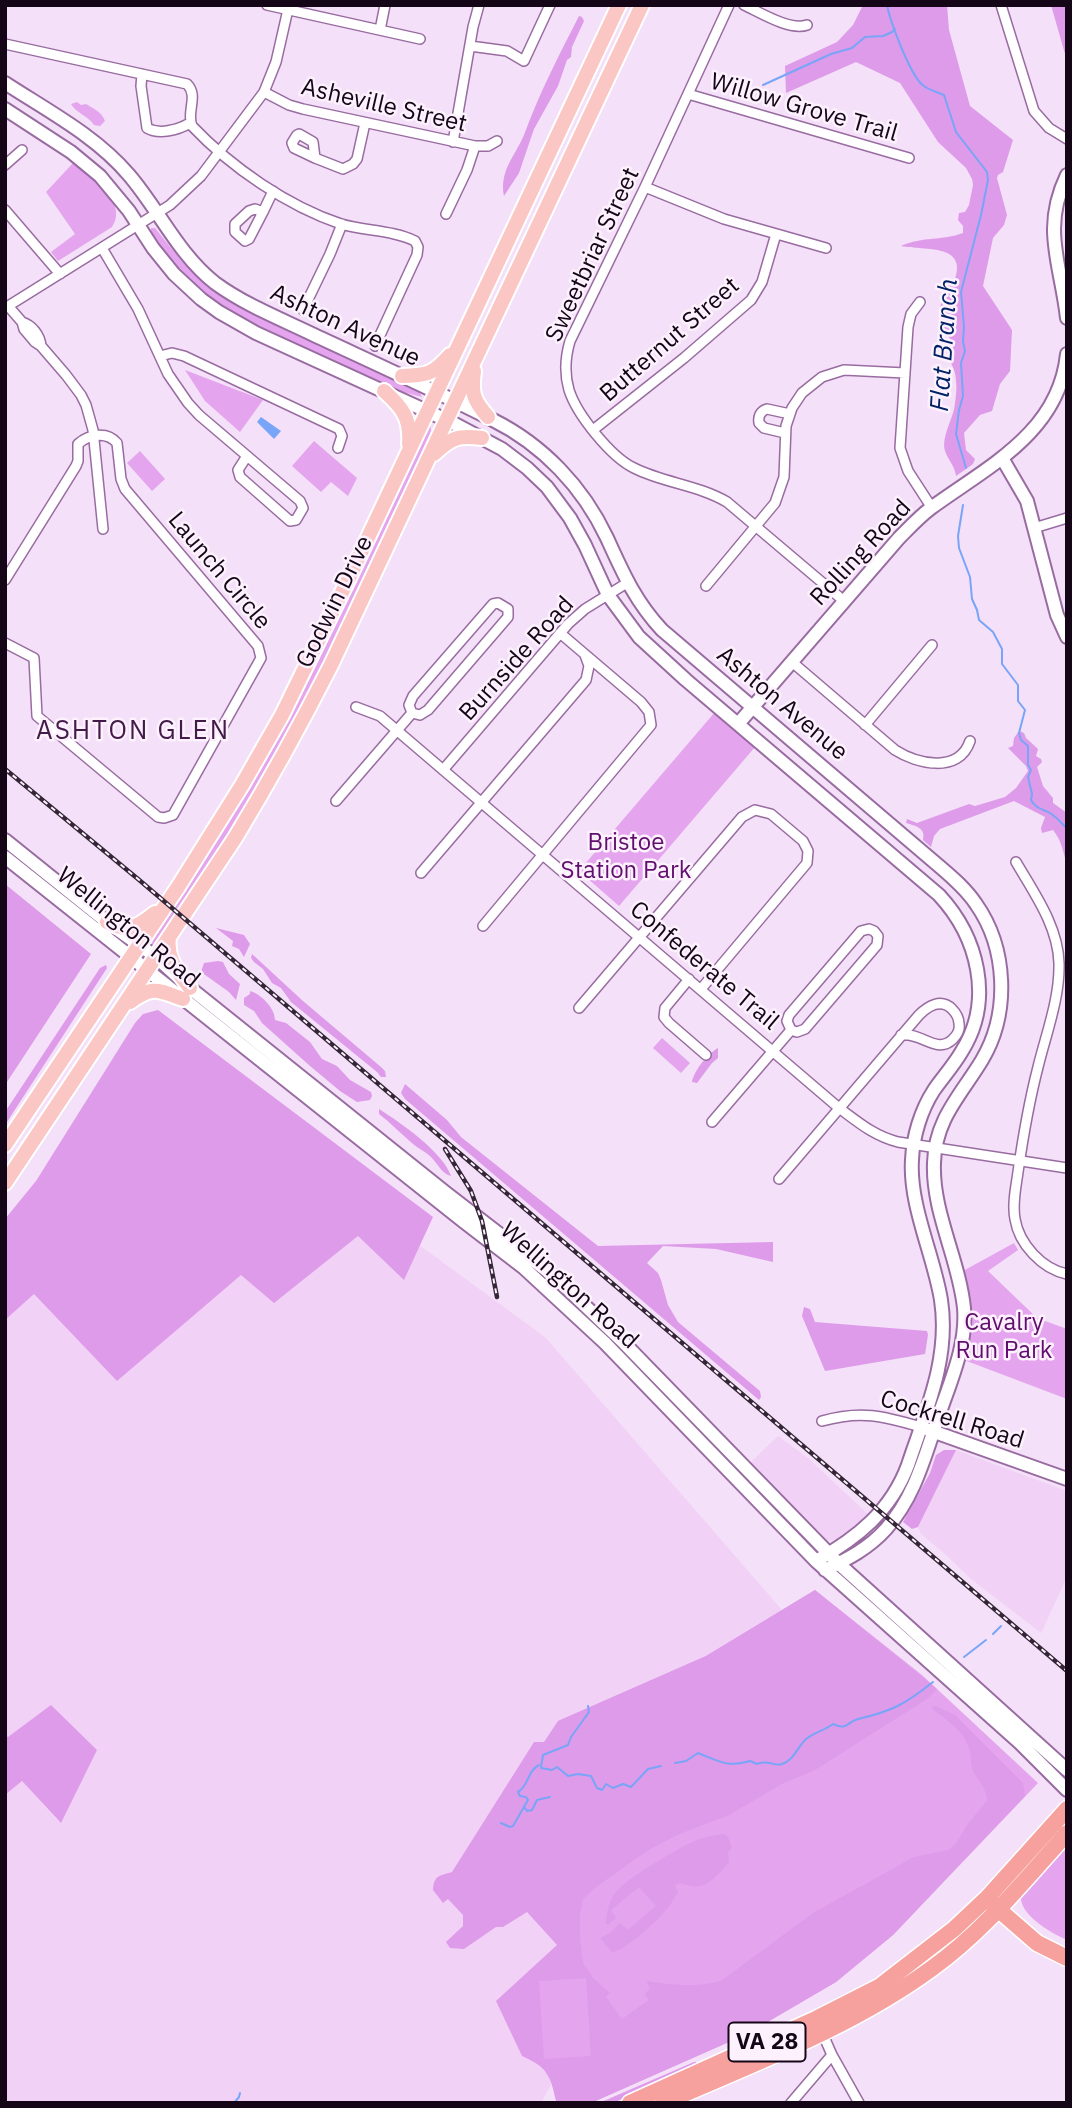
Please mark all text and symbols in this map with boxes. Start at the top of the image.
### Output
street label: Willow Grove Trail [707,67,901,149]
street label: Asheville Street [298,73,470,139]
street label: Sweetbriar Street [540,163,646,347]
street label: Butternut Street [595,272,745,408]
water label: Flat Branch [925,277,965,413]
street label: Ashton Avenue [266,279,424,373]
street label: Rolling Road [805,494,917,612]
street label: Launch Circle [161,506,277,636]
street label: Godwin Drive [291,531,379,673]
street label: Burnside Road [454,591,580,727]
street label: Ashton Avenue [711,641,853,767]
district label: ASHTON GLEN [37,715,229,747]
park label: Bristoe Station Park [561,829,691,885]
street label: Wellington Road [51,862,205,994]
street label: Confederate Trail [624,895,784,1037]
street label: Wellington Road [494,1217,644,1355]
park label: Cavalry Run Park [956,1309,1052,1365]
street label: Cockrell Road [877,1384,1027,1456]
road number: VA 28 [728,2022,806,2062]

